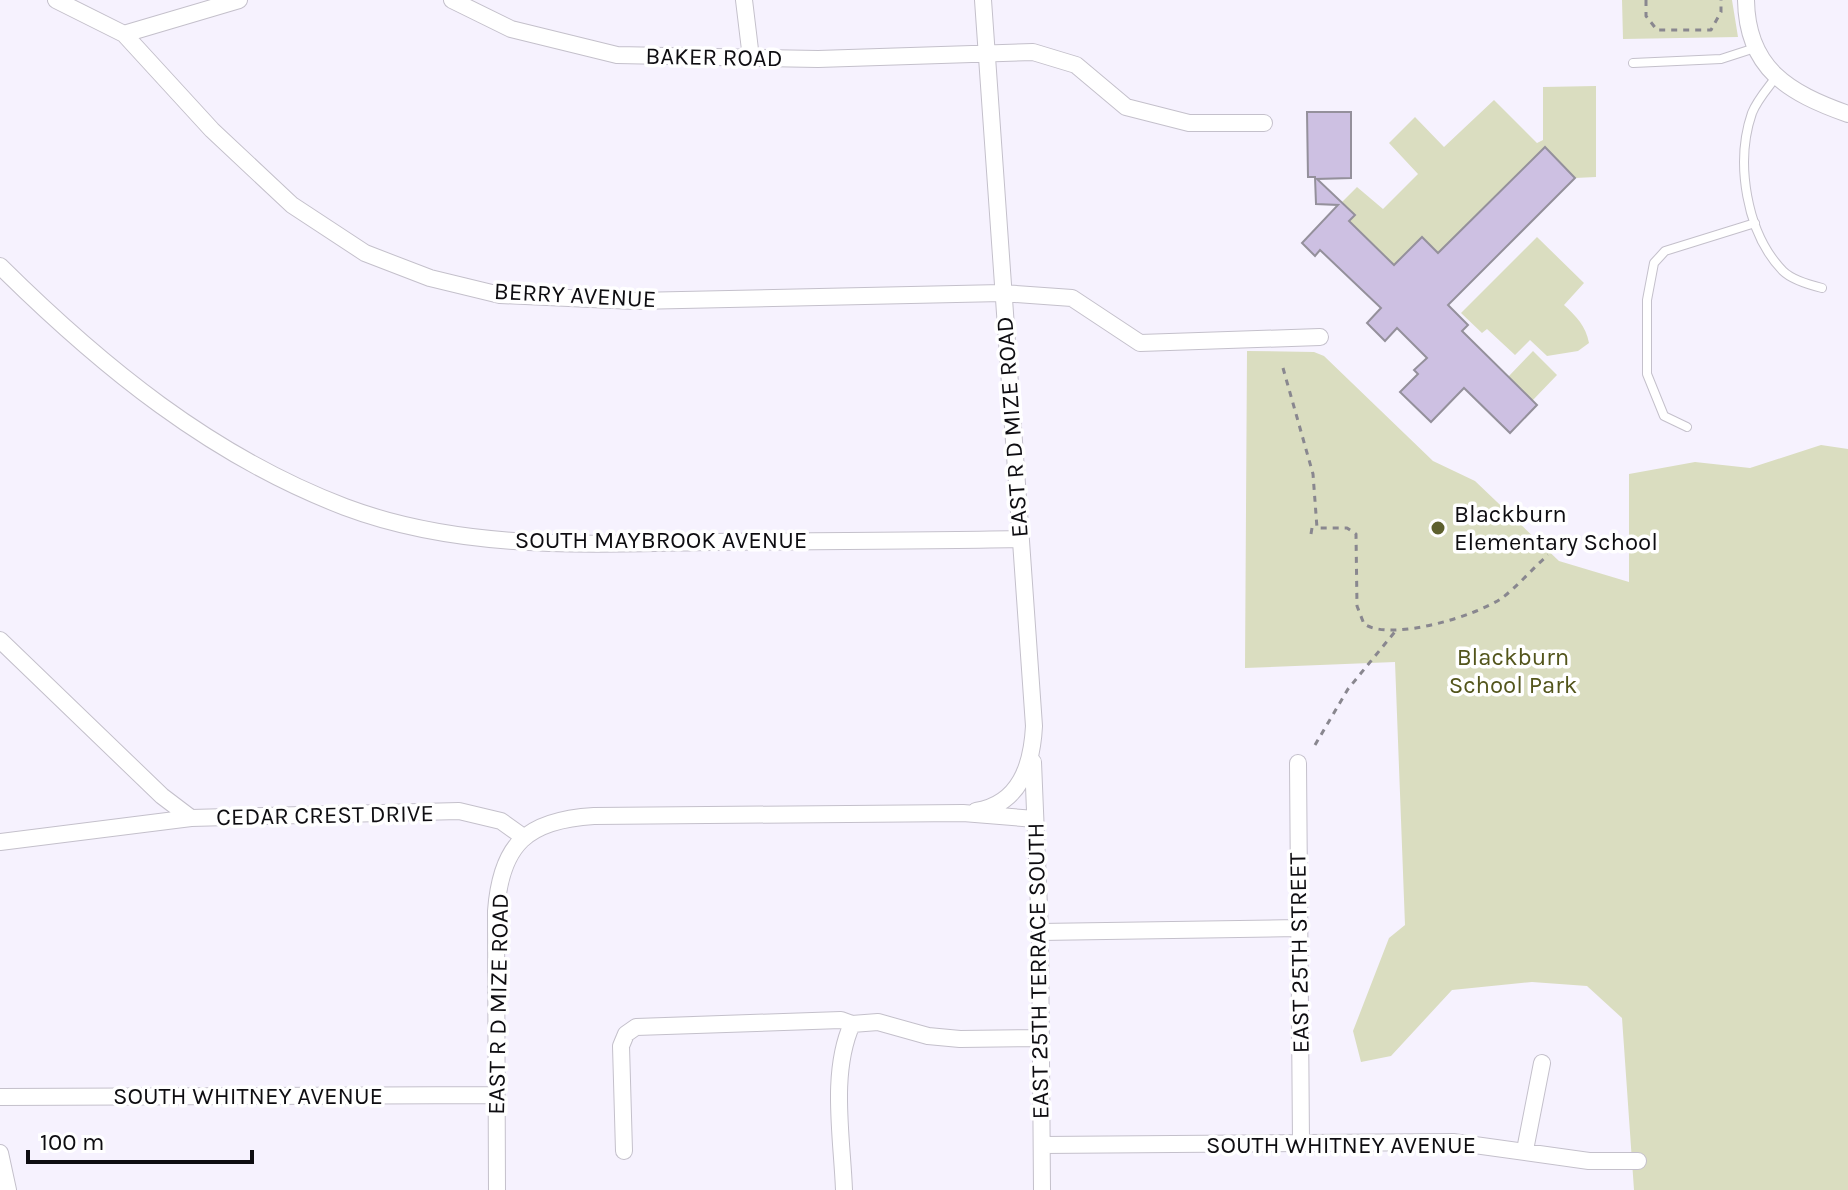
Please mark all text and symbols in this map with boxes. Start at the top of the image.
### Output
street label: BAKER ROAD [645,42,783,72]
street label: BERRY AVENUE [493,277,657,313]
street label: EAST R D MIZE ROAD [990,315,1034,539]
place label: Blackburn Elementary School [1454,500,1658,556]
marker: Blackburn Elementary School [1429,519,1447,537]
street label: SOUTH MAYBROOK AVENUE [515,526,807,554]
park label: Blackburn School Park [1449,643,1577,699]
street label: CEDAR CREST DRIVE [216,799,434,831]
street label: EAST 25TH TERRACE SOUTH [1021,822,1055,1120]
street label: EAST 25TH STREET [1283,852,1315,1054]
street label: EAST R D MIZE ROAD [482,893,514,1115]
street label: SOUTH WHITNEY AVENUE [113,1082,383,1110]
scale bar [28,1114,252,1164]
text: 100 m [40,1128,105,1156]
street label: SOUTH WHITNEY AVENUE [1206,1131,1476,1159]

